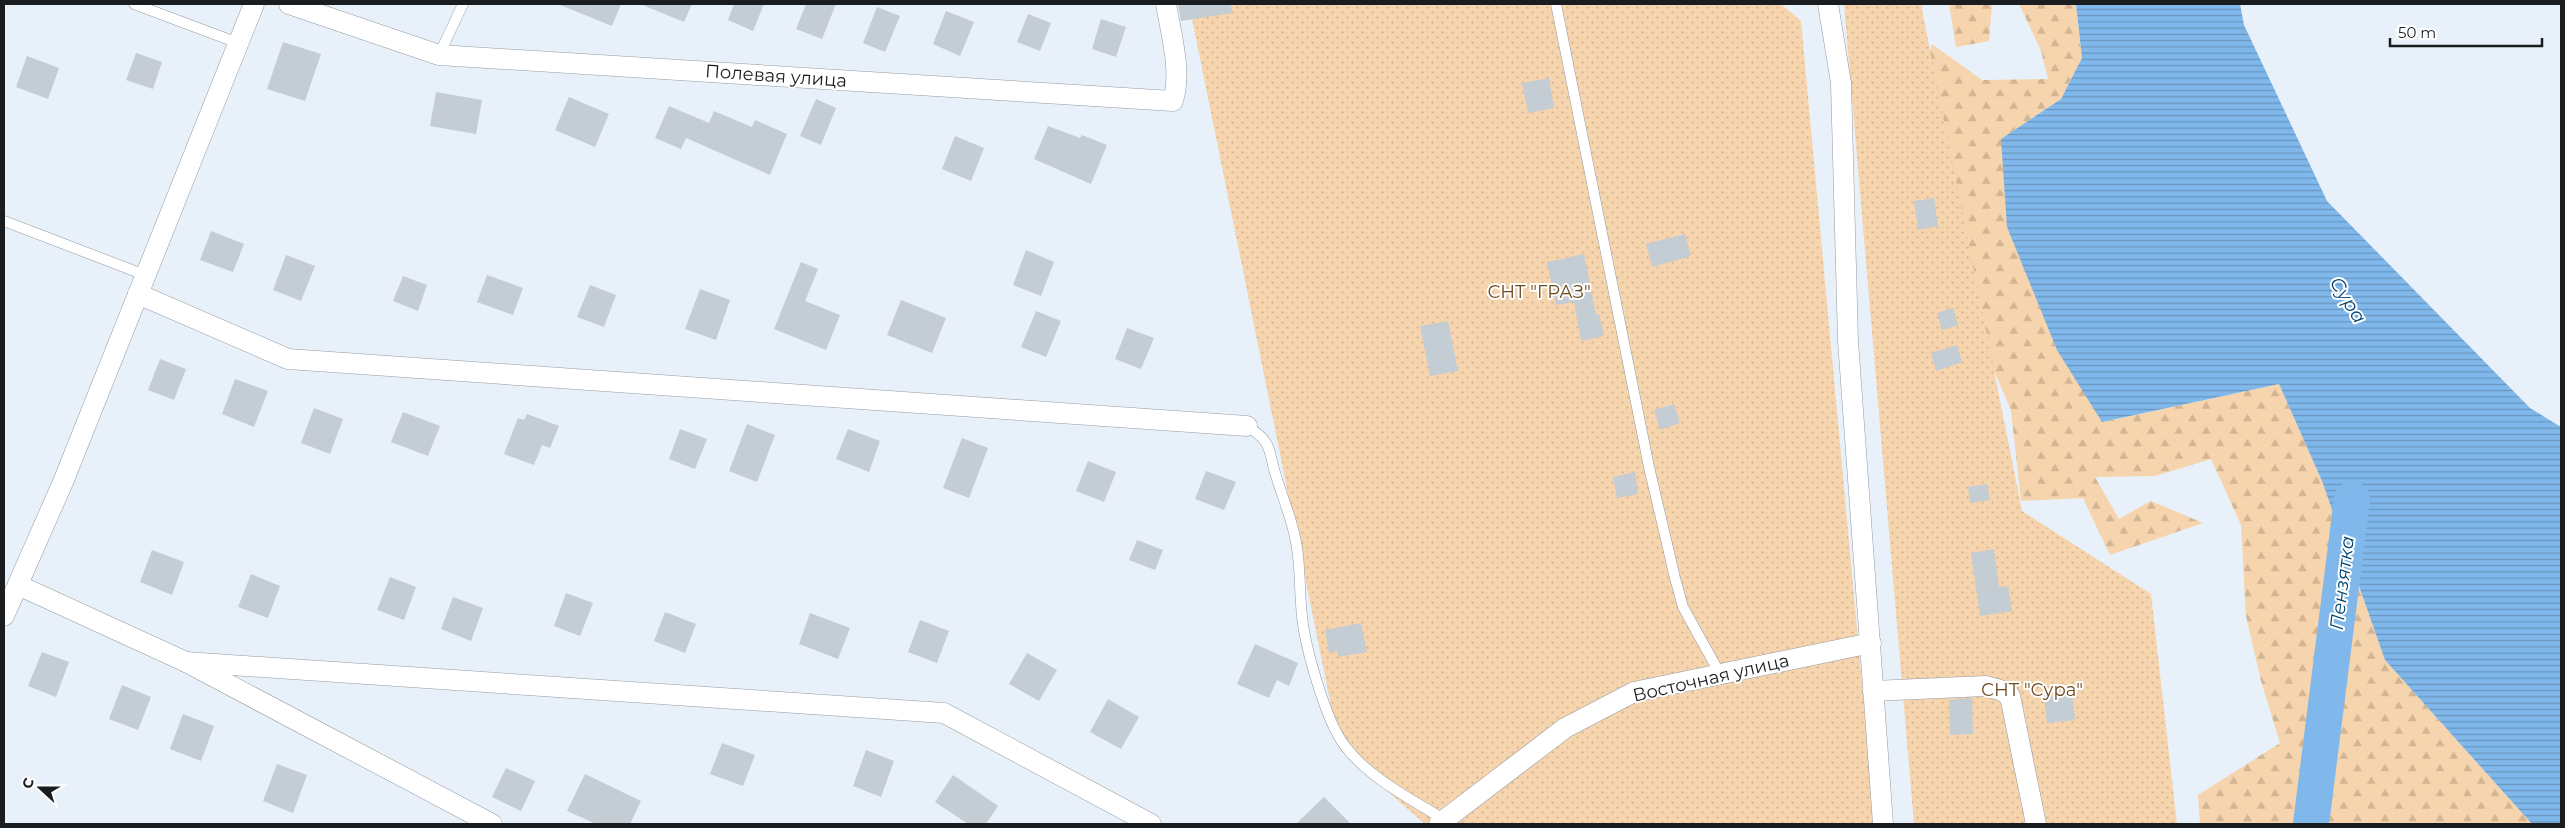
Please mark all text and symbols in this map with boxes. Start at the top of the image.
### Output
scale bar [2390,15,2542,47]
text: 50 m [2398,23,2436,42]
street label: Полевая улица [704,60,848,92]
water label: Сура [2325,272,2371,328]
park label: СНТ "ГРАЗ" [1487,281,1591,303]
water label: Пензятка [2325,535,2359,631]
street label: Восточная улица [1631,649,1791,707]
park label: СНТ "Сура" [1981,679,2083,701]
north arrow [15,763,65,813]
text: С [18,775,38,791]

